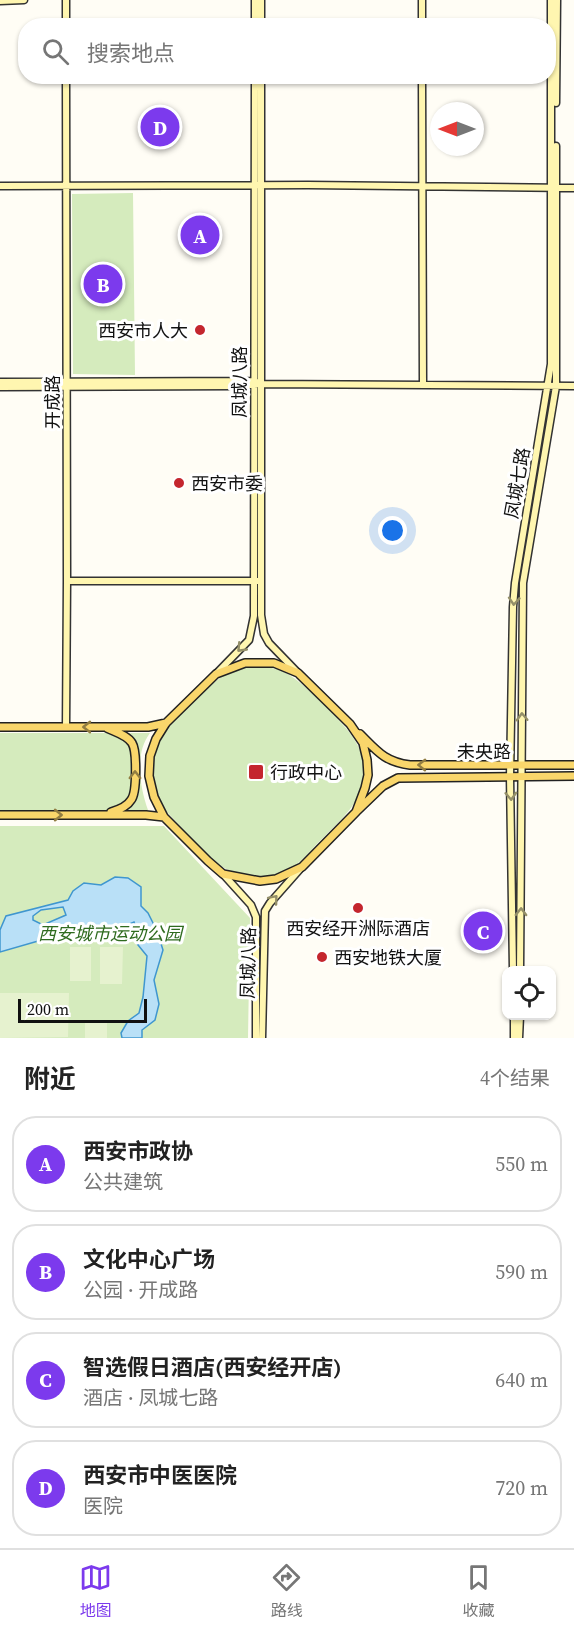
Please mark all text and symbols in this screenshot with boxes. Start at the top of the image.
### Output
search box [18,18,556,84]
icon: search [39,35,72,68]
text: 搜索地点 [87,38,175,68]
north arrow [430,102,484,156]
pin: D [140,104,180,150]
pin: A [180,212,220,258]
pin: B [84,262,122,306]
place label: 西安市人大 [98,318,188,343]
marker: 西安市人大 [193,323,207,337]
street label: 凤城八路 [227,346,252,418]
street label: 开成路 [40,375,65,429]
street label: 凤城七路 [498,445,536,521]
place label: 西安市委 [191,471,263,496]
marker: 西安市委 [172,476,186,490]
your location [378,516,407,545]
one-way arrow [507,597,520,606]
one-way arrow [237,642,248,652]
one-way arrow [516,713,528,722]
one-way arrow [82,721,91,733]
street label: 未央路 [457,739,511,764]
one-way arrow [418,759,427,772]
place label: 行政中心 [270,760,342,785]
marker: 行政中心 [247,763,265,781]
one-way arrow [129,771,141,780]
one-way arrow [505,792,517,801]
one-way arrow [54,809,63,821]
one-way arrow [267,895,278,906]
marker: 西安经开洲际酒店 [351,901,365,915]
pin: C [464,908,502,954]
one-way arrow [515,908,527,917]
place label: 西安经开洲际酒店 [286,916,430,941]
park label: 西安城市运动公园 [38,921,185,946]
street label: 凤城八路 [235,927,261,999]
place label: 西安地铁大厦 [334,945,442,970]
marker: 西安地铁大厦 [315,950,329,964]
map controls [502,966,556,1020]
button: locate [502,966,556,1020]
scale bar [18,996,147,1024]
text: 200 m [27,998,69,1020]
text: 附近 [24,1061,76,1097]
text: 4个结果 [480,1064,550,1092]
text: 西安市政协 [83,1136,193,1166]
text: A [39,1150,52,1178]
text: 550 m [495,1150,548,1178]
text: 公共建筑 [83,1168,163,1196]
text: 文化中心广场 [83,1244,215,1274]
text: B [39,1258,52,1286]
text: 590 m [495,1258,548,1286]
text: 公园 · 开成路 [83,1276,198,1304]
text: 智选假日酒店(西安经开店) [83,1352,342,1382]
text: C [39,1366,52,1394]
text: 640 m [495,1366,548,1394]
text: 酒店 · 凤城七路 [83,1384,218,1412]
text: 西安市中医医院 [83,1460,237,1490]
text: D [38,1474,53,1502]
text: 720 m [495,1474,548,1502]
text: 医院 [83,1492,123,1520]
tab: 地图 [79,1561,112,1621]
tab: 路线 [270,1561,303,1621]
tab: 收藏 [462,1561,495,1621]

